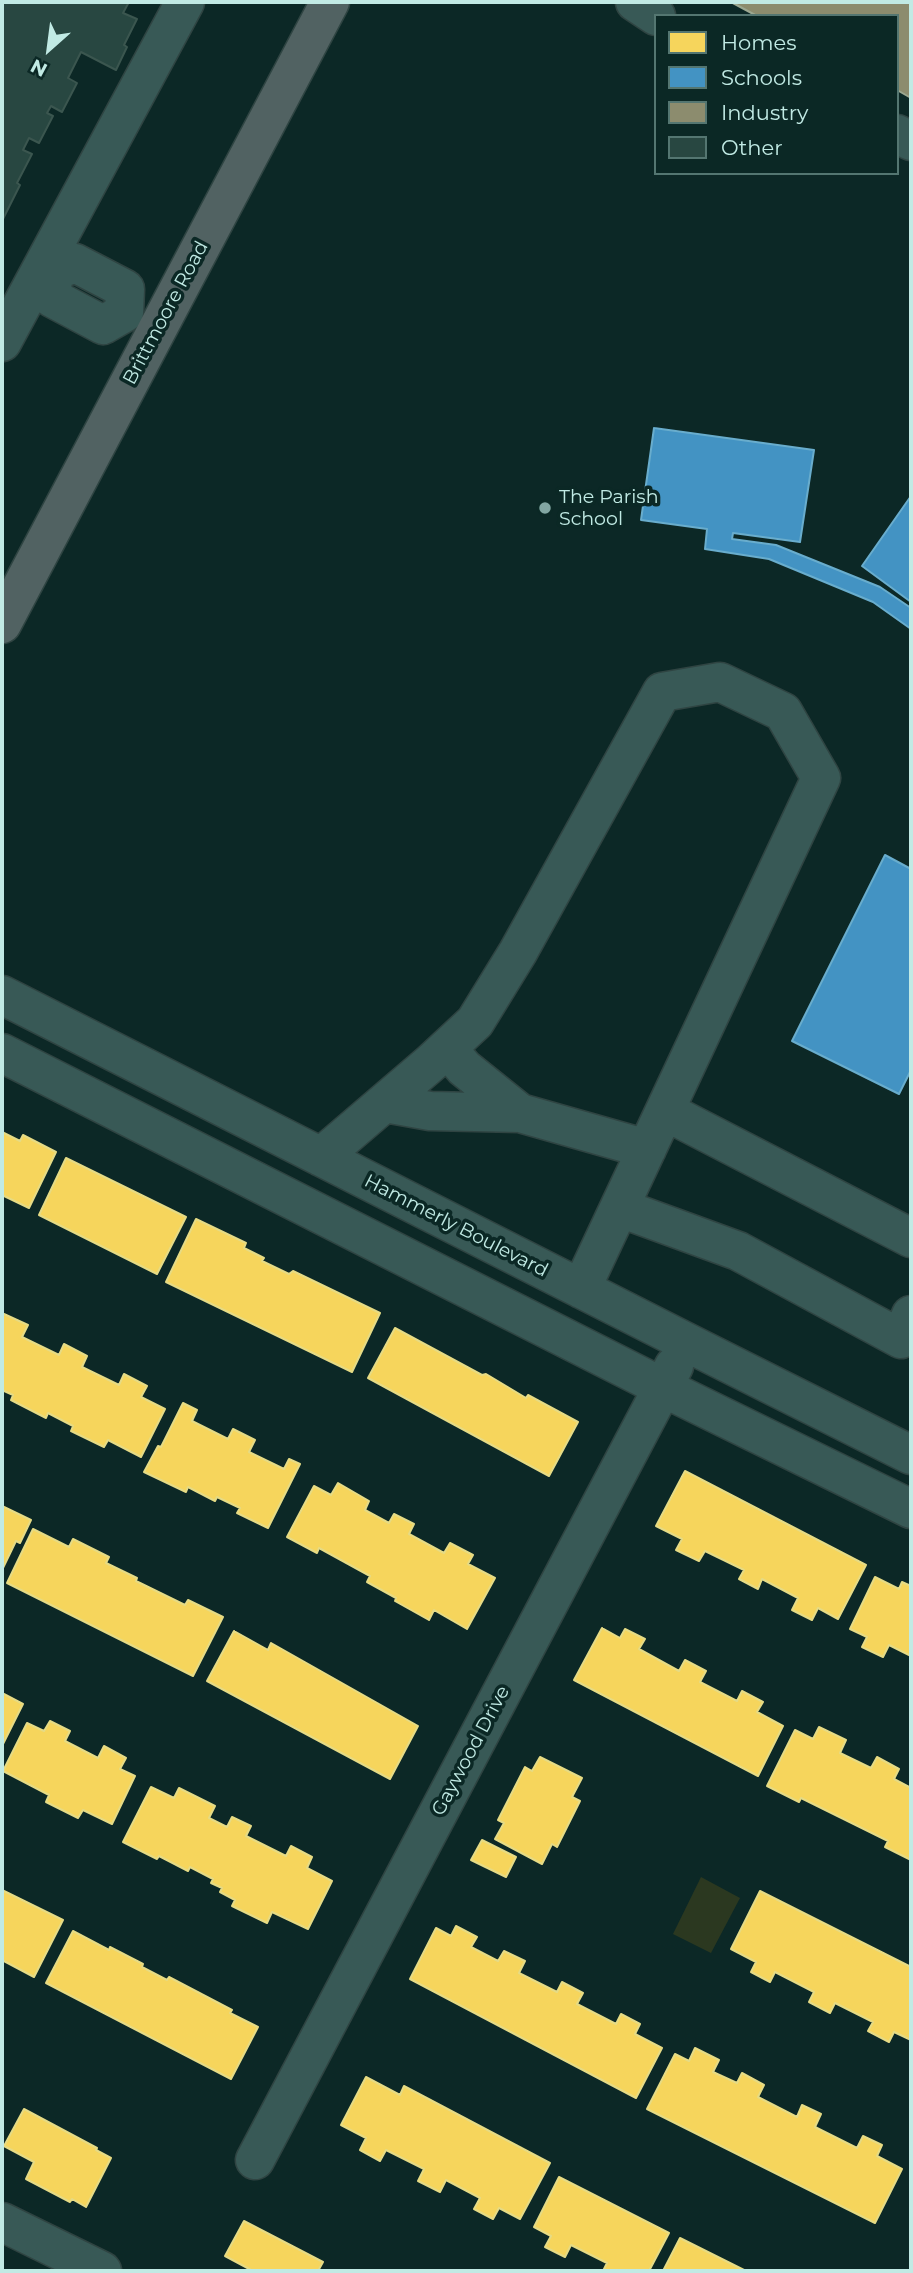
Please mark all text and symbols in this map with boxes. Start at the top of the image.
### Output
north arrow [14,14,84,84]
legend [654,14,899,175]
text: Homes [721,30,796,55]
text: N [27,54,51,82]
text: Schools [721,65,802,90]
text: Industry [721,100,808,125]
text: Other [721,135,783,160]
street label: Brittmoore Road [119,237,213,389]
place label: The Parish School [559,486,658,530]
marker: The Parish School [537,500,553,516]
street label: Hammerly Boulevard [360,1170,552,1282]
street label: Gaywood Drive [427,1682,515,1820]

